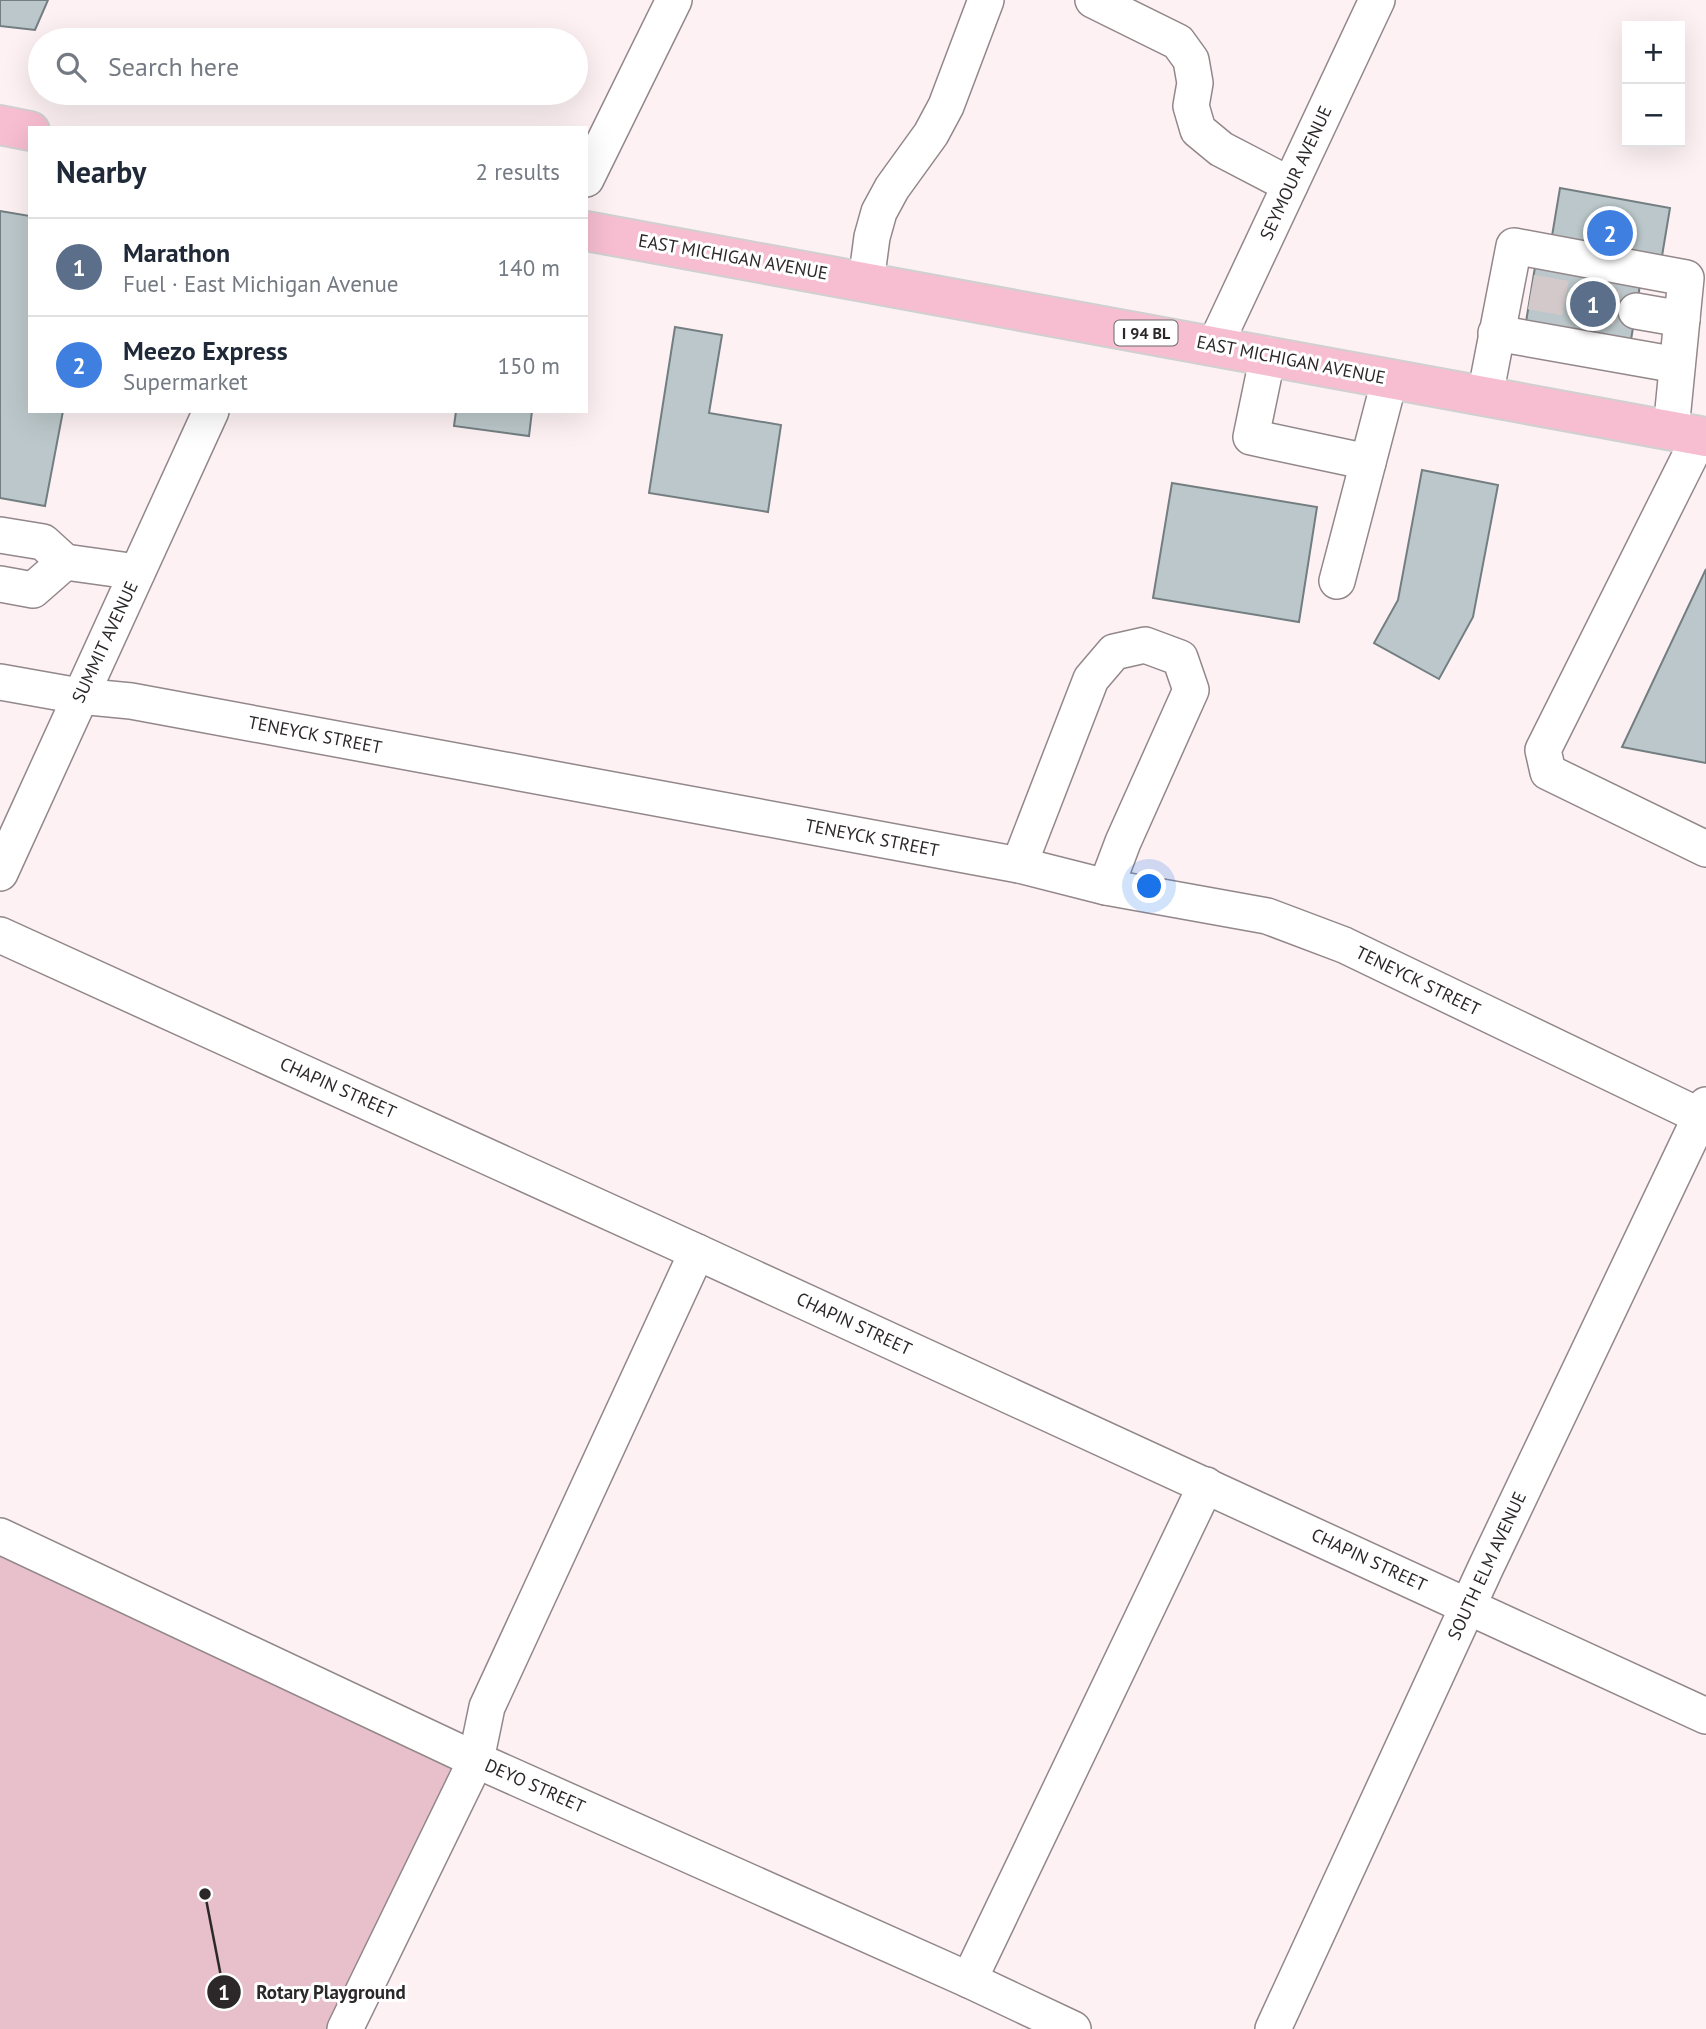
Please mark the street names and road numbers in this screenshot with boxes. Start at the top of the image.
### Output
street label: SEYMOUR AVENUE [1254,102,1337,244]
street label: EAST MICHIGAN AVENUE [637,229,830,284]
road number: I 94 BL [1114,320,1178,346]
street label: EAST MICHIGAN AVENUE [1195,330,1387,389]
street label: SUMMIT AVENUE [66,577,143,706]
street label: TENEYCK STREET [246,710,384,759]
street label: TENEYCK STREET [803,813,941,862]
street label: TENEYCK STREET [1352,940,1484,1021]
street label: CHAPIN STREET [277,1052,400,1123]
street label: CHAPIN STREET [793,1287,916,1360]
street label: SOUTH ELM AVENUE [1442,1488,1531,1644]
street label: CHAPIN STREET [1308,1523,1431,1596]
street label: DEYO STREET [481,1753,589,1818]

